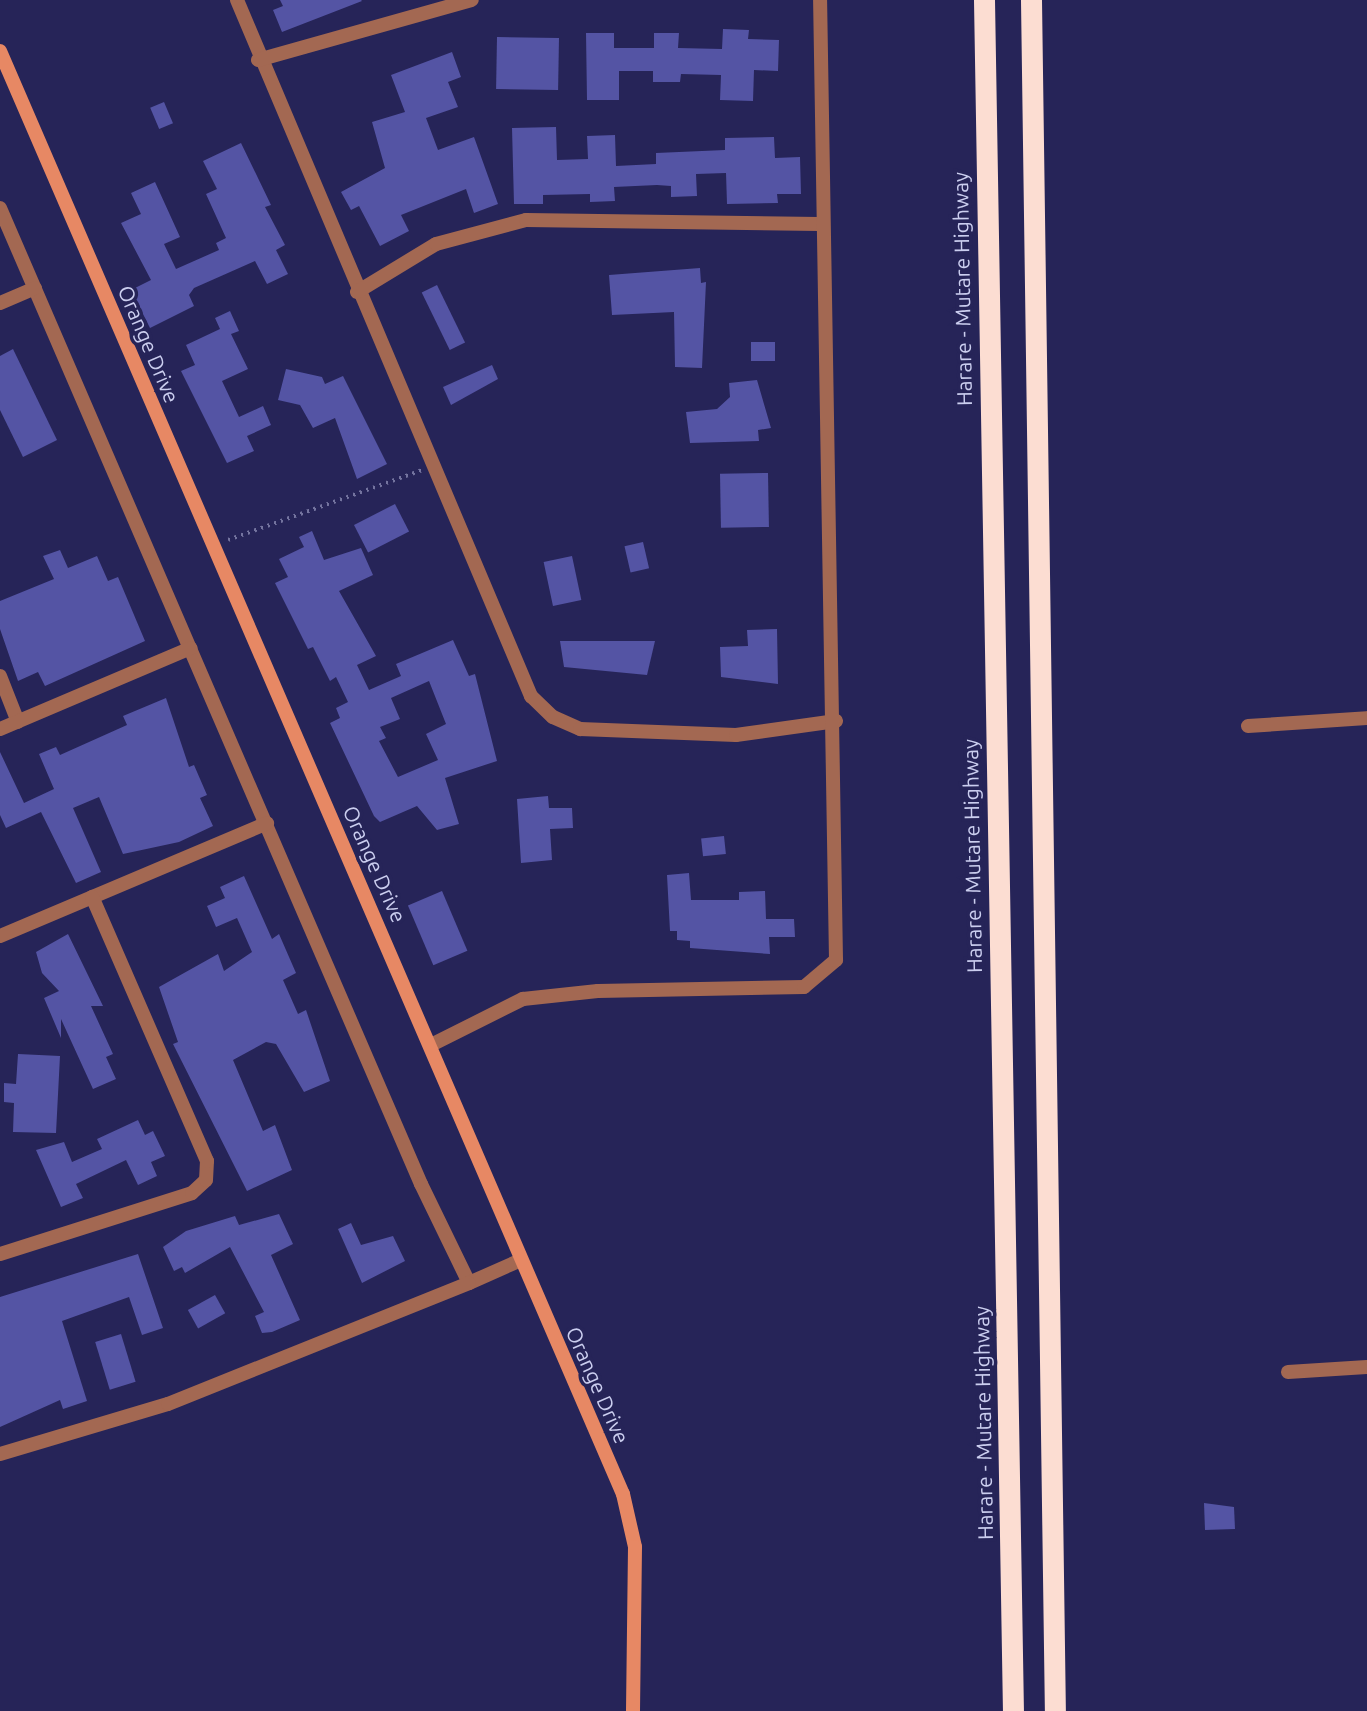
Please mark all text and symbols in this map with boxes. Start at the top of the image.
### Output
street label: Harare - Mutare Highway [947,172,977,406]
street label: Orange Drive [113,281,185,407]
street label: Harare - Mutare Highway [957,739,987,973]
street label: Orange Drive [338,802,412,926]
street label: Harare - Mutare Highway [968,1306,998,1540]
street label: Orange Drive [561,1323,635,1447]

